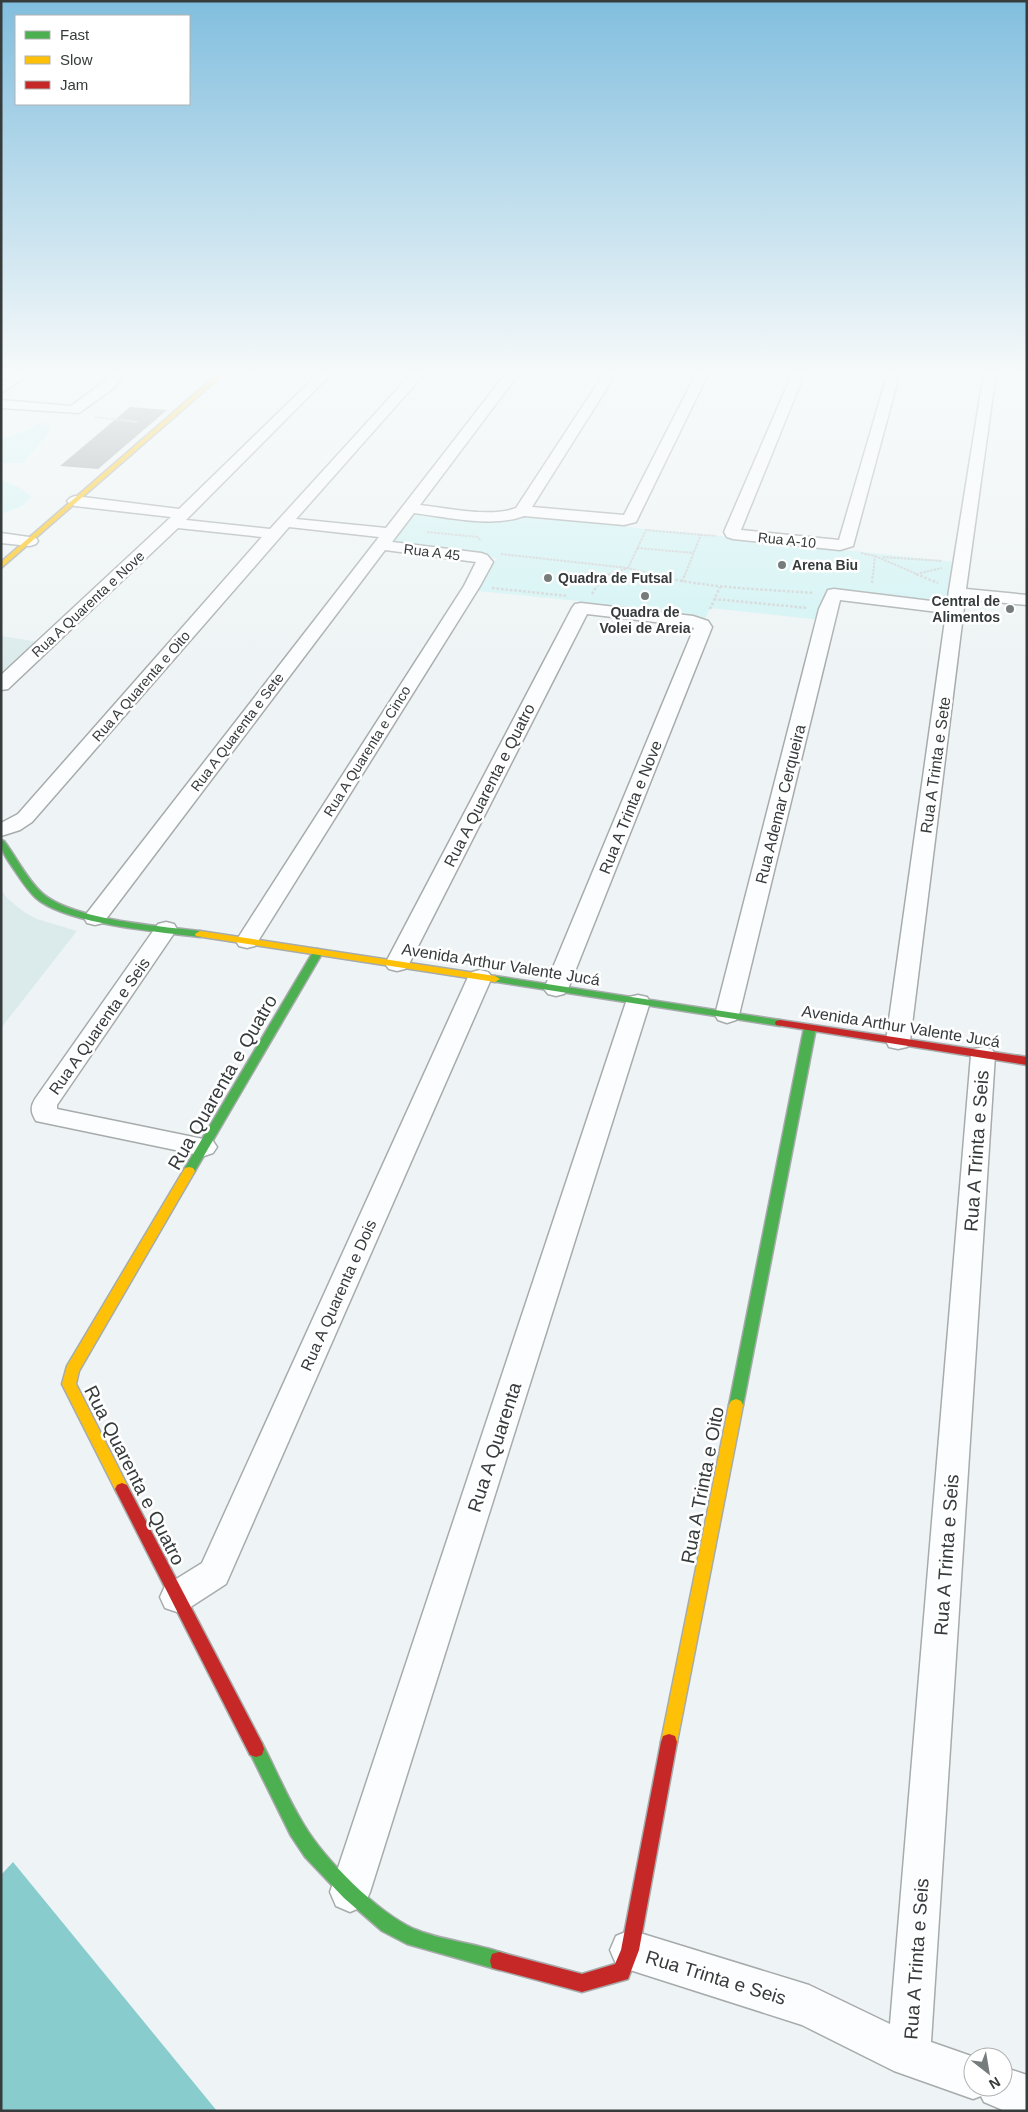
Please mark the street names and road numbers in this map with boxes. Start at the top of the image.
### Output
street label: Rua A-10 [757,529,817,551]
street label: Rua A 45 [403,541,461,563]
street label: Rua A Quarenta e Nove [28,548,148,660]
street label: Rua A Quarenta e Oito [89,627,193,744]
street label: Rua A Quarenta e Sete [187,670,287,794]
street label: Rua A Quarenta e Cinco [320,683,414,819]
street label: Rua A Trinta e Sete [917,696,954,835]
street label: Rua A Quarenta e Quatro [441,701,538,870]
street label: Rua Ademar Cerqueira [752,723,809,886]
street label: Rua A Trinta e Nove [596,738,665,876]
street label: Avenida Arthur Valente Jucá [401,940,601,989]
street label: Rua A Quarenta e Seis [46,955,153,1098]
street label: Rua Quarenta e Quatro [164,991,281,1173]
street label: Avenida Arthur Valente Jucá [801,1002,1001,1051]
street label: Rua A Trinta e Seis [960,1070,993,1232]
street label: Rua A Quarenta e Dois [297,1217,380,1373]
street label: Rua A Quarenta [464,1379,525,1515]
street label: Rua Quarenta e Quatro [80,1382,189,1568]
street label: Rua A Trinta e Oito [677,1405,728,1565]
street label: Rua A Trinta e Seis [930,1474,963,1636]
street label: Rua A Trinta e Seis [900,1878,933,2040]
street label: Rua Trinta e Seis [643,1946,789,2009]

